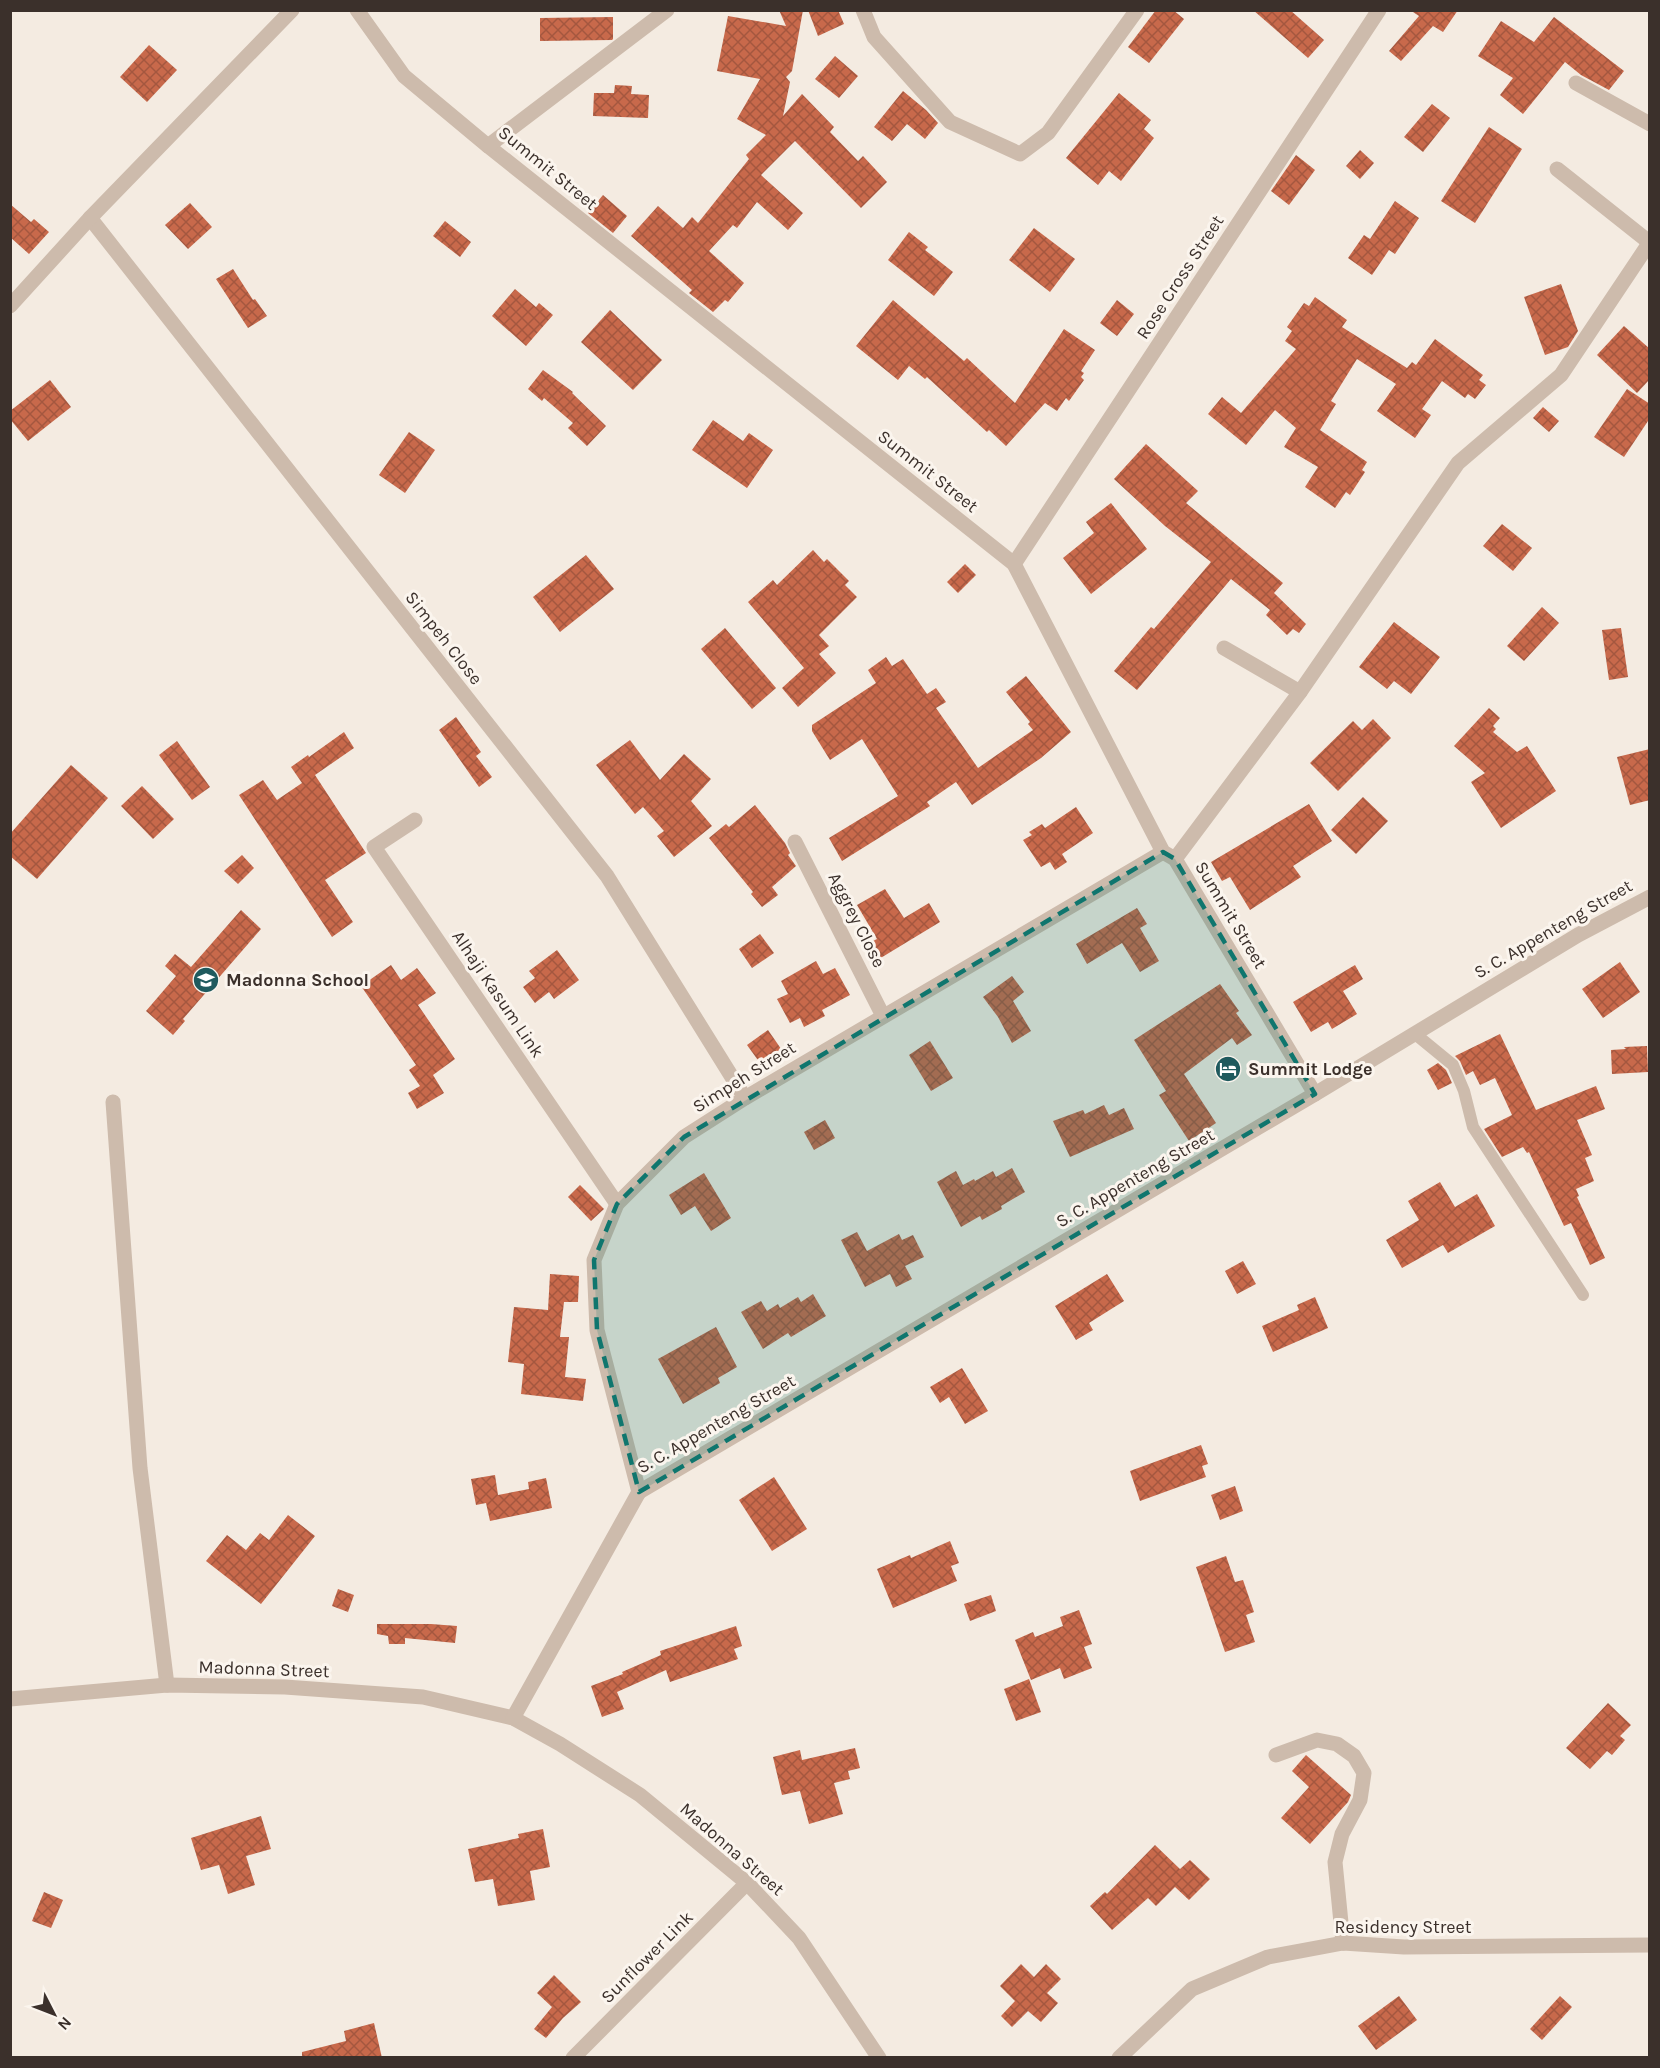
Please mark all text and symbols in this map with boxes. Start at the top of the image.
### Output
street label: Summit Street [494,121,602,215]
street label: Rose Cross Street [1132,211,1229,343]
street label: Summit Street [873,425,983,517]
street label: Simpeh Close [401,587,487,689]
street label: Summit Street [1190,857,1272,973]
street label: Aggrey Close [824,869,890,971]
street label: S. C. Appenteng Street [1470,875,1636,983]
street label: Alhaji Kasum Link [447,926,549,1062]
school or university icon: Madonna School [191,965,221,995]
place label: Madonna School [226,969,369,991]
street label: Simpeh Street [688,1036,800,1117]
hotel icon: Summit Lodge [1213,1054,1243,1084]
place label: Summit Lodge [1248,1058,1373,1080]
street label: S. C. Appenteng Street [1052,1124,1218,1232]
street label: S. C. Appenteng Street [633,1370,799,1478]
street label: Madonna Street [198,1656,330,1682]
street label: Madonna Street [675,1798,789,1900]
street label: Sunflower Link [596,1906,698,2008]
street label: Residency Street [1334,1916,1472,1938]
north arrow [24,1984,84,2044]
text: N [54,2013,76,2034]

